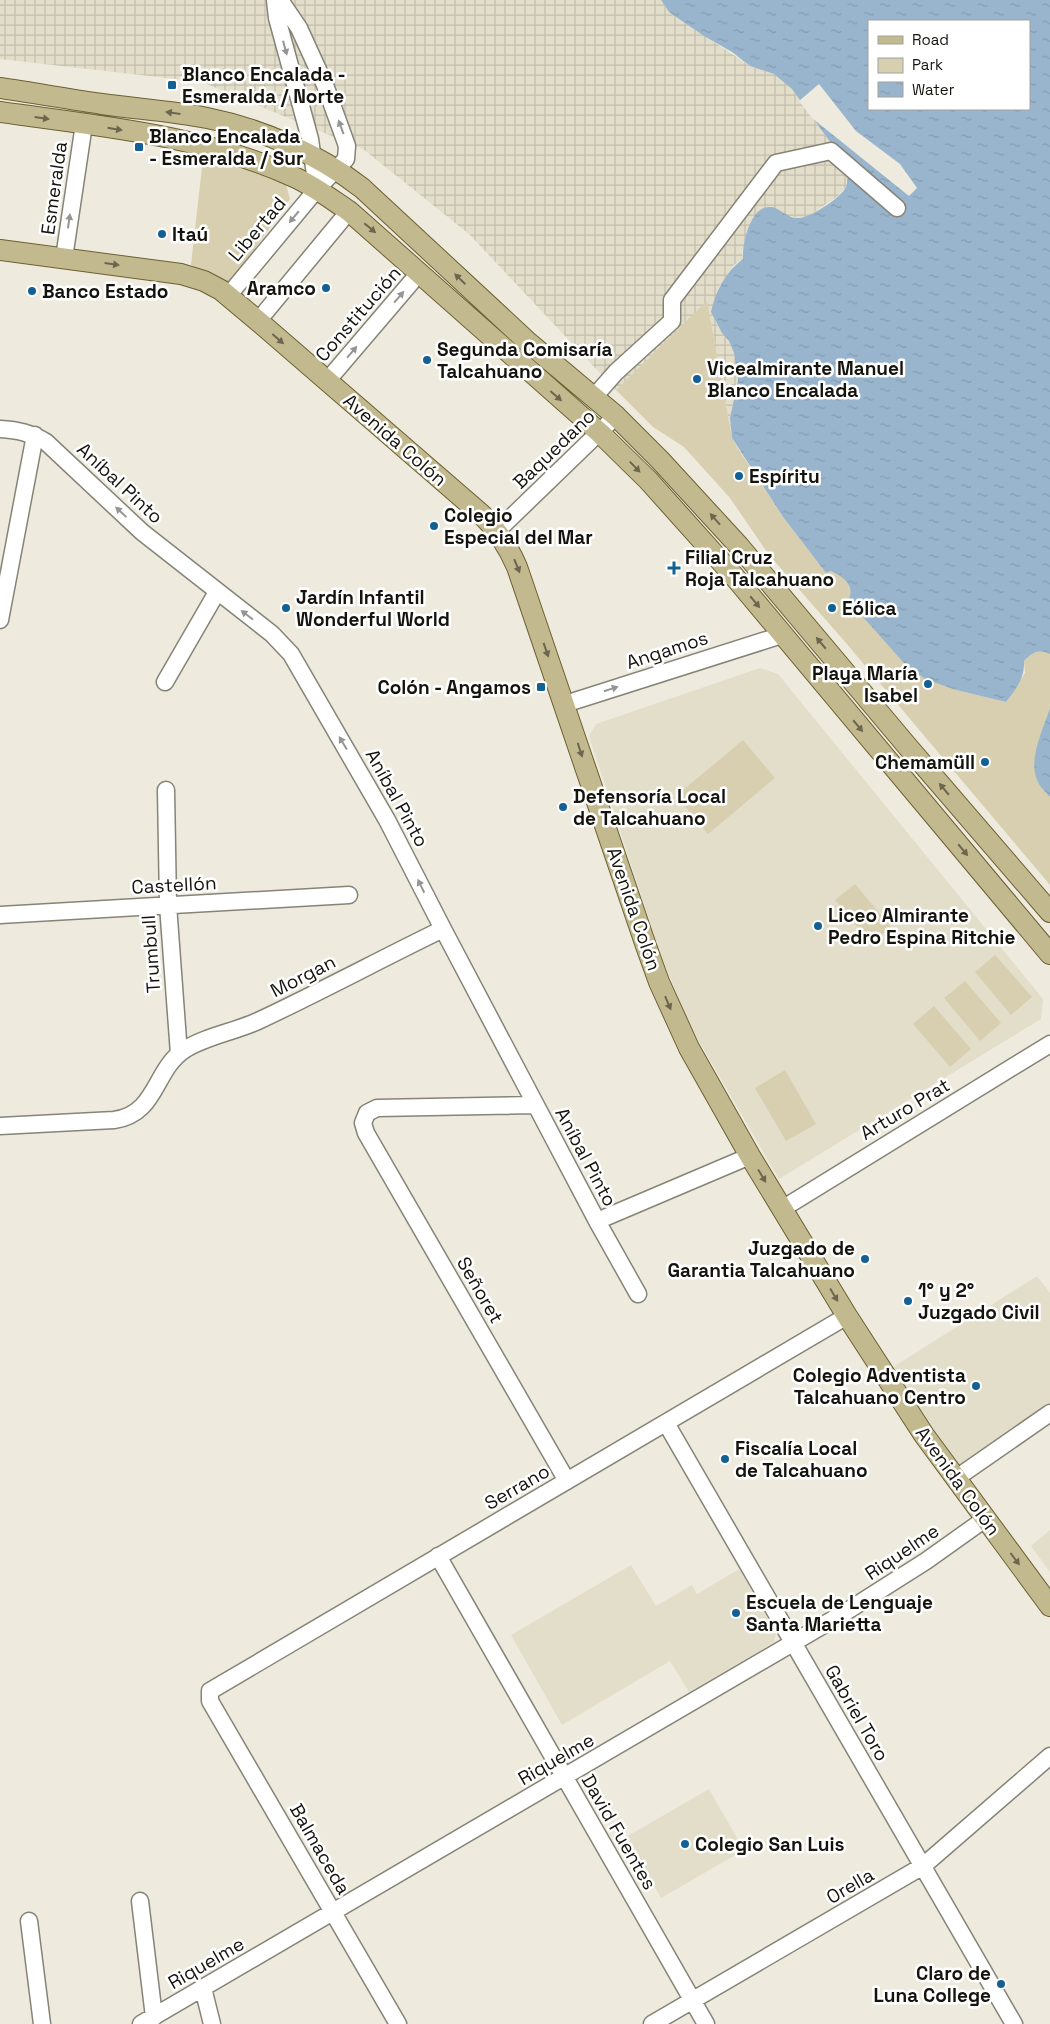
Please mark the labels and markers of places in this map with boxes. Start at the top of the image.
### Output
place label: Blanco Encalada - Esmeralda / Norte [182,62,346,109]
marker: Blanco Encalada - Esmeralda / Norte [166,79,178,91]
place label: Blanco Encalada - Esmeralda / Sur [149,124,303,171]
marker: Blanco Encalada - Esmeralda / Sur [133,141,145,153]
place label: Itaú [172,222,208,247]
marker: Itaú [156,228,168,240]
place label: Aramco [247,276,316,301]
place label: Banco Estado [42,279,168,304]
marker: Aramco [320,282,332,294]
marker: Banco Estado [26,285,38,297]
place label: Segunda Comisaría Talcahuano [437,337,613,384]
marker: Segunda Comisaría Talcahuano [421,354,433,366]
place label: Vicealmirante Manuel Blanco Encalada [707,356,904,403]
marker: Vicealmirante Manuel Blanco Encalada [691,373,703,385]
place label: Espíritu [749,464,820,489]
marker: Espíritu [733,470,745,482]
place label: Colegio Especial del Mar [444,503,593,550]
marker: Colegio Especial del Mar [428,520,440,532]
place label: Filial Cruz Roja Talcahuano [685,545,834,592]
marker: Filial Cruz Roja Talcahuano [667,561,681,575]
place label: Jardín Infantil Wonderful World [296,585,450,632]
place label: Eólica [842,596,896,621]
marker: Jardín Infantil Wonderful World [280,602,292,614]
marker: Eólica [826,602,838,614]
place label: Playa María Isabel [812,661,918,708]
place label: Colón - Angamos [377,675,531,700]
marker: Playa María Isabel [922,678,934,690]
marker: Colón - Angamos [535,681,547,693]
place label: Chemamüll [875,750,975,775]
marker: Chemamüll [979,756,991,768]
place label: Defensoría Local de Talcahuano [573,784,726,831]
marker: Defensoría Local de Talcahuano [557,801,569,813]
place label: Liceo Almirante Pedro Espina Ritchie [828,903,1015,950]
marker: Liceo Almirante Pedro Espina Ritchie [812,920,824,932]
place label: Juzgado de Garantia Talcahuano [668,1236,855,1283]
marker: Juzgado de Garantia Talcahuano [859,1253,871,1265]
place label: 1° y 2° Juzgado Civil [918,1278,1040,1325]
marker: 1° y 2° Juzgado Civil [902,1295,914,1307]
place label: Colegio Adventista Talcahuano Centro [793,1363,966,1410]
marker: Colegio Adventista Talcahuano Centro [970,1380,982,1392]
place label: Fiscalía Local de Talcahuano [735,1436,868,1483]
marker: Fiscalía Local de Talcahuano [719,1453,731,1465]
place label: Escuela de Lenguaje Santa Marietta [746,1590,933,1637]
marker: Escuela de Lenguaje Santa Marietta [730,1607,742,1619]
place label: Colegio San Luis [695,1832,845,1857]
marker: Colegio San Luis [679,1838,691,1850]
place label: Claro de Luna College [873,1961,991,2008]
marker: Claro de Luna College [995,1978,1007,1990]

